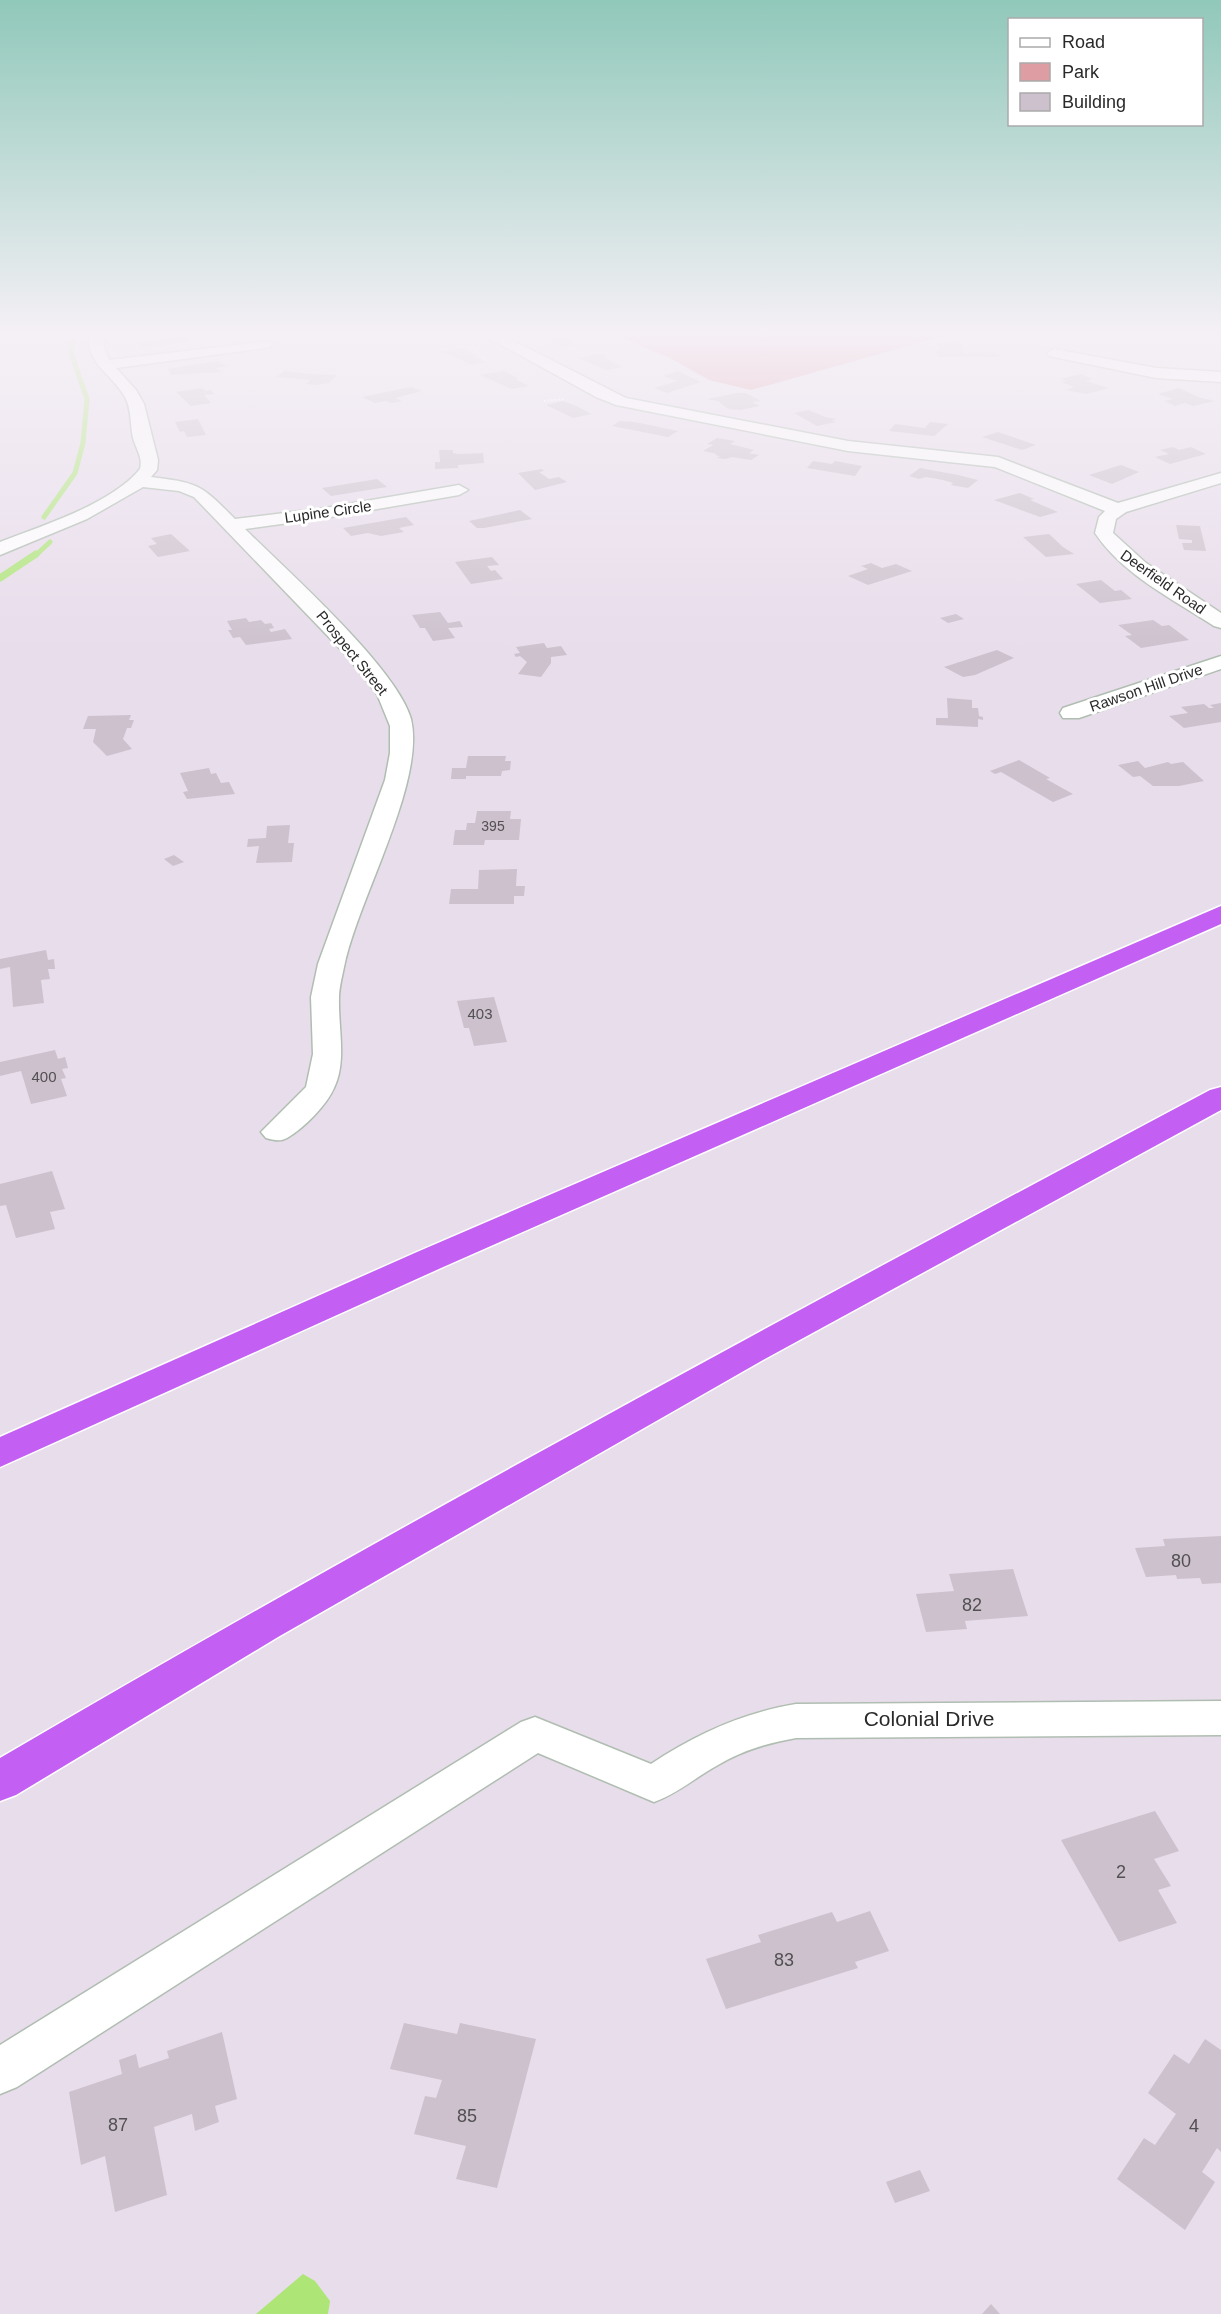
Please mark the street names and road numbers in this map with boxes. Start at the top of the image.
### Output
street label: Lupine Circle [283,497,372,526]
street label: Deerfield Road [1117,546,1209,617]
street label: Prospect Street [313,607,392,699]
street label: Rawson Hill Drive [1087,660,1205,715]
street label: Colonial Drive [864,1707,994,1730]

